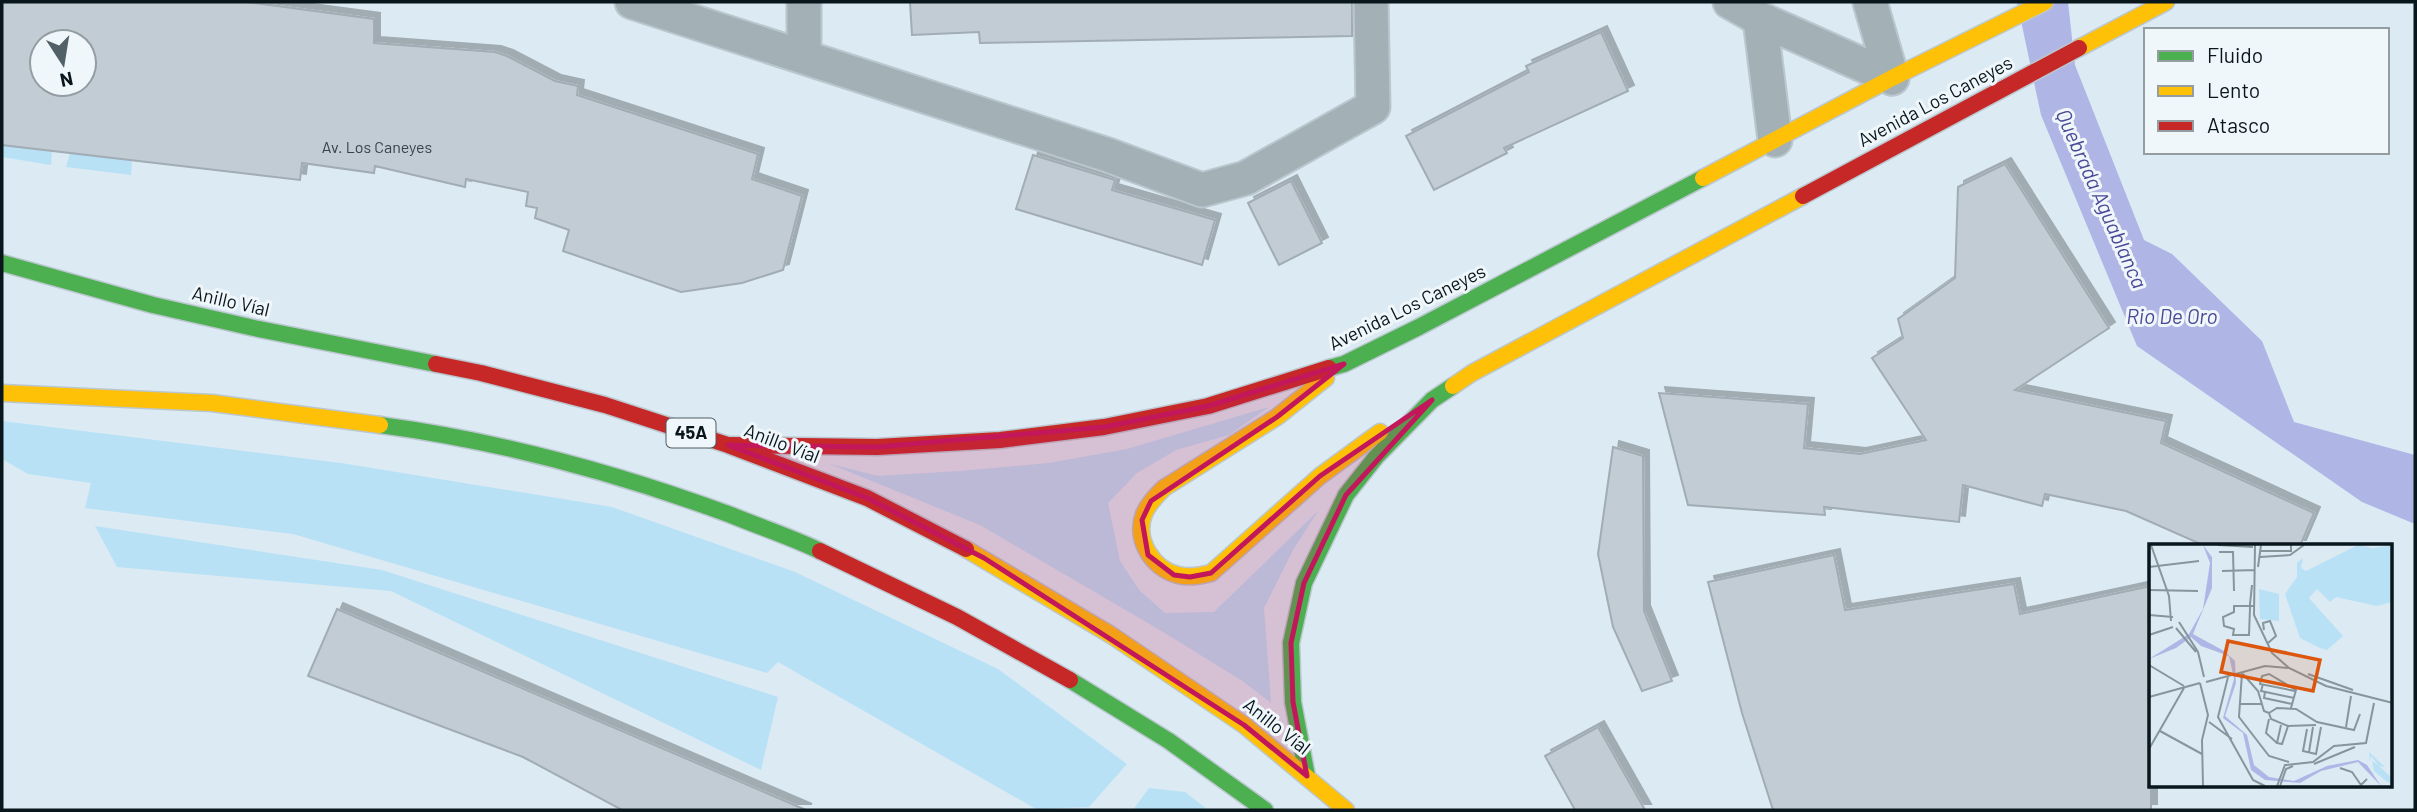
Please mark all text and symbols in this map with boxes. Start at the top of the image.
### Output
north arrow [28,28,98,98]
legend [2144,28,2389,154]
text: Fluido [2207,42,2263,67]
street label: Avenida Los Caneyes [1854,50,2016,151]
text: N [58,68,75,93]
text: Lento [2207,77,2260,102]
water label: Quebrada Aguablanca [2052,105,2153,292]
text: Atasco [2207,112,2270,137]
house number: Av. Los Caneyes [322,137,432,156]
street label: Avenida Los Caneyes [1325,259,1489,354]
street label: Anillo Víal [190,280,272,321]
water label: Rio De Oro [2126,303,2218,328]
road number: 45A [666,418,716,447]
street label: Anillo Víal [741,418,823,467]
inset map [2149,544,2392,788]
street label: Anillo Víal [1239,692,1315,759]

